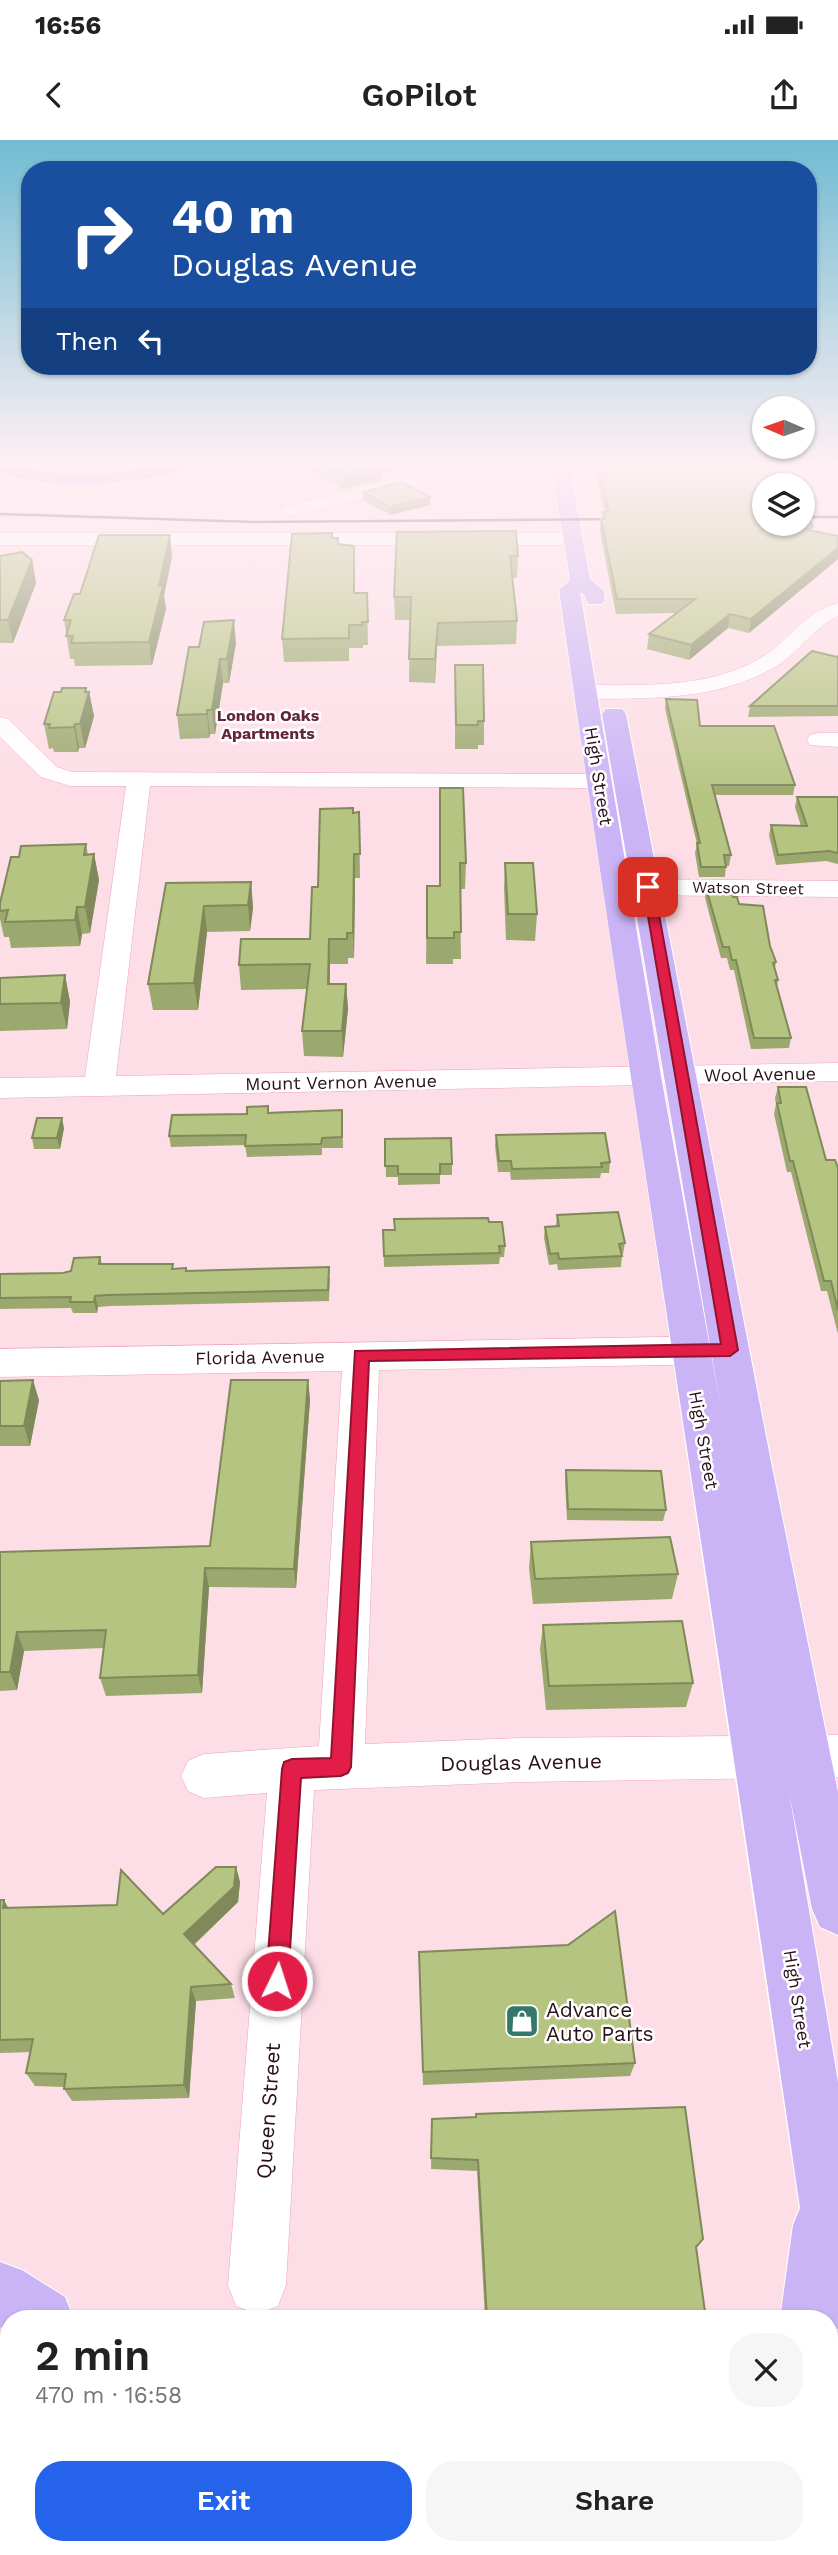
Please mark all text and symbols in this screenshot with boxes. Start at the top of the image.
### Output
text: 16:56 [35,10,101,40]
icon: back [35,76,73,114]
text: GoPilot [362,76,476,114]
icon: share [765,76,803,114]
text: 40 m [171,187,294,245]
icon: right [56,189,147,280]
text: Douglas Avenue [171,246,418,284]
icon: left [132,322,170,360]
text: Then [56,326,118,356]
north arrow [752,396,816,458]
map controls [752,396,815,536]
button: layers [752,473,815,536]
district label: London Oaks Apartments [217,706,320,743]
street label: High Street [581,725,617,827]
pin [618,857,678,917]
icon: arrive [629,868,667,906]
street label: Watson Street [692,878,804,898]
street label: Wool Avenue [704,1063,816,1085]
street label: Mount Vernon Avenue [245,1070,437,1094]
street label: Florida Avenue [195,1345,325,1369]
street label: High Street [685,1389,723,1491]
street label: Douglas Avenue [440,1748,602,1776]
position arrow [240,1944,314,2018]
street label: High Street [780,1948,816,2050]
place label: Advance Auto Parts [546,1997,654,2046]
shop icon: Advance Auto Parts [503,2002,541,2040]
street label: Queen Street [251,2042,285,2180]
text: 2 min [35,2331,150,2380]
button: close [729,2333,803,2407]
text: 470 m · 16:58 [35,2382,182,2409]
button: Exit [35,2461,412,2541]
button: Share [426,2461,803,2541]

